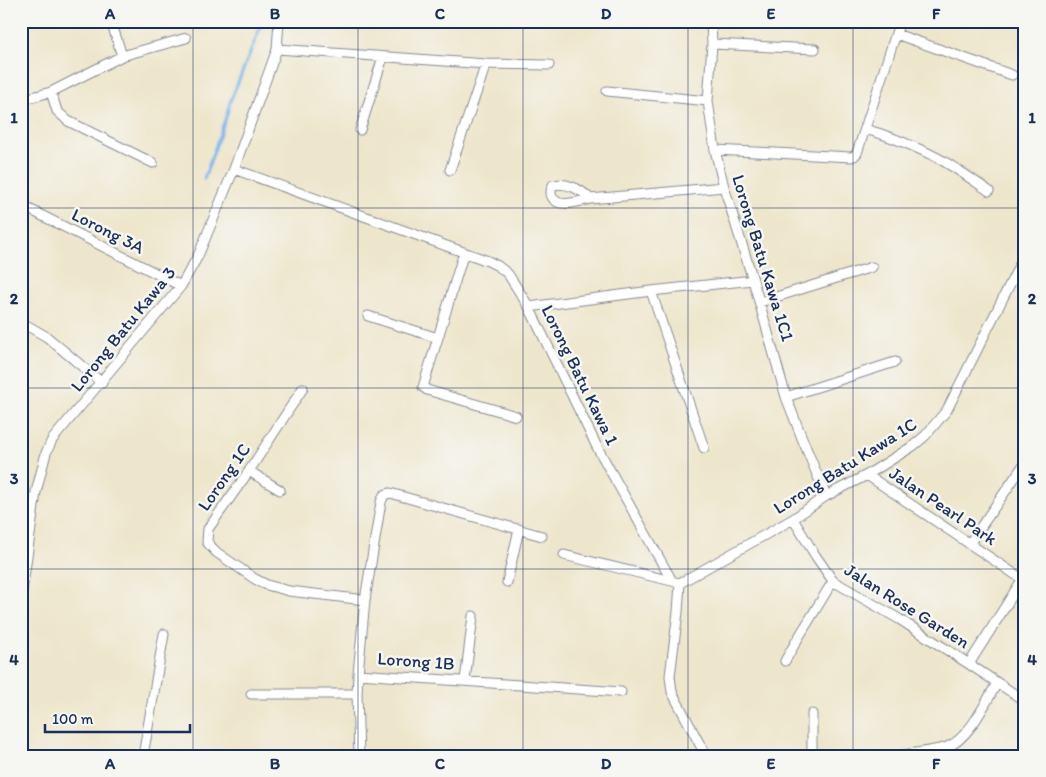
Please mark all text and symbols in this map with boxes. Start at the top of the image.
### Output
text: A [104,4,116,23]
text: B [270,4,281,23]
text: C [435,4,446,23]
text: D [601,4,612,23]
text: E [767,4,776,23]
text: F [932,4,941,23]
text: 1 [10,108,18,127]
text: 1 [1028,108,1036,127]
street label: Lorong Batu Kawa 1C1 [727,172,799,344]
street label: Lorong 3A [68,203,149,259]
street label: Lorong Batu Kawa 3 [66,262,180,396]
text: 2 [10,289,19,308]
text: 2 [1028,289,1037,308]
street label: Lorong Batu Kawa 1 [537,301,623,449]
street label: Lorong Batu Kawa 1C [769,413,921,519]
street label: Lorong 1C [193,439,255,515]
street label: Jalan Pearl Park [885,462,1002,551]
text: 3 [10,469,19,488]
text: 3 [1028,469,1037,488]
street label: Jalan Rose Garden [840,559,974,653]
street label: Lorong 1B [377,647,455,675]
text: 4 [9,650,19,669]
text: 4 [1027,650,1037,669]
scale bar [45,702,190,734]
text: 100 m [52,710,94,728]
text: A [104,754,116,773]
text: B [270,754,281,773]
text: C [435,754,446,773]
text: D [601,754,612,773]
text: E [767,754,776,773]
text: F [932,754,941,773]

